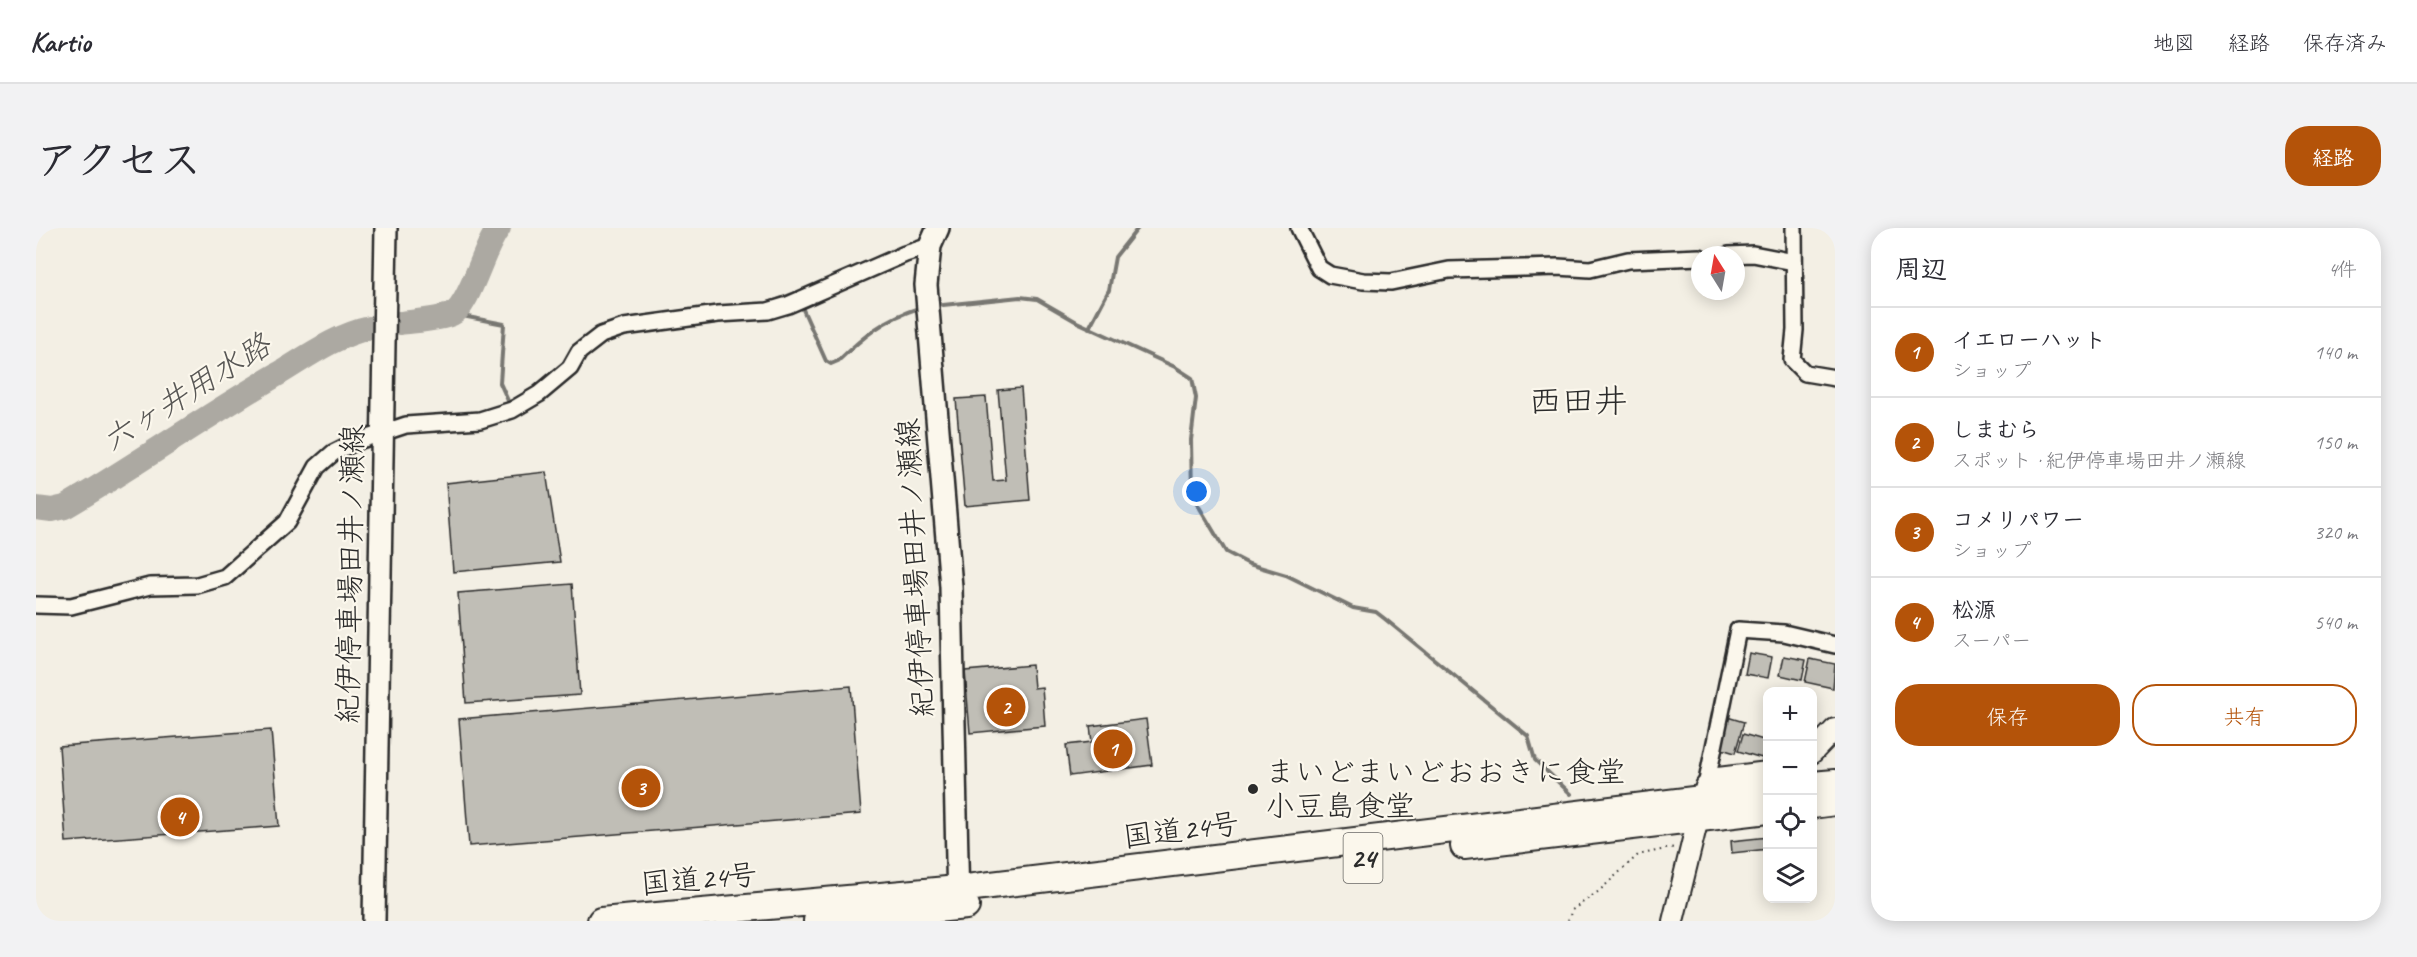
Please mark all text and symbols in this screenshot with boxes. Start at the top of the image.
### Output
text: Kartio [30,24,91,59]
text: 地図 [2153,30,2195,56]
text: 経路 [2228,30,2270,56]
text: 保存済み [2303,30,2387,56]
button: 経路 [2285,126,2381,186]
text: アクセス [36,134,201,187]
north arrow [1691,246,1745,300]
text: 周辺 [1895,253,1947,286]
text: 4件 [2328,257,2357,282]
water label: 六ヶ井用水路 [94,323,280,461]
text: イエローハット [1952,326,2106,354]
text: 1 [1910,340,1919,365]
text: 140 m [2314,340,2357,365]
text: ショップ [1952,358,2031,383]
district label: 西田井 [1529,380,1628,422]
text: しまむら [1952,416,2040,444]
street label: 紀伊停車場田井ノ瀬線 [888,417,942,719]
street label: 紀伊停車場田井ノ瀬線 [328,424,372,724]
text: 2 [1910,430,1919,455]
text: 150 m [2314,430,2357,455]
text: スポット · 紀伊停車場田井ノ瀬線 [1952,448,2245,473]
your location [1182,477,1211,506]
text: コメリパワー [1952,506,2084,534]
text: 3 [1910,520,1919,545]
text: 320 m [2314,520,2357,545]
text: ショップ [1952,538,2031,563]
text: 松源 [1952,596,1996,624]
text: 4 [1910,610,1919,635]
text: 540 m [2314,610,2357,635]
text: スーパー [1952,628,2031,653]
pin: 2 [986,684,1026,730]
button: 保存 [1895,684,2120,746]
button: 共有 [2132,684,2357,746]
map controls [1763,687,1817,903]
button: + [1763,687,1817,741]
pin: 1 [1094,726,1132,772]
button: − [1763,741,1817,795]
place label: まいどまいどおおきに食堂 小豆島食堂 [1265,753,1626,825]
pin: 3 [622,766,660,810]
marker: まいどまいどおおきに食堂 小豆島食堂 [1246,782,1260,796]
pin: 4 [160,794,200,840]
button: locate [1763,795,1817,849]
street label: 国道24号 [1121,804,1241,856]
road number: 24 [1344,833,1382,883]
button: layers [1763,849,1817,903]
street label: 国道24号 [639,855,759,903]

